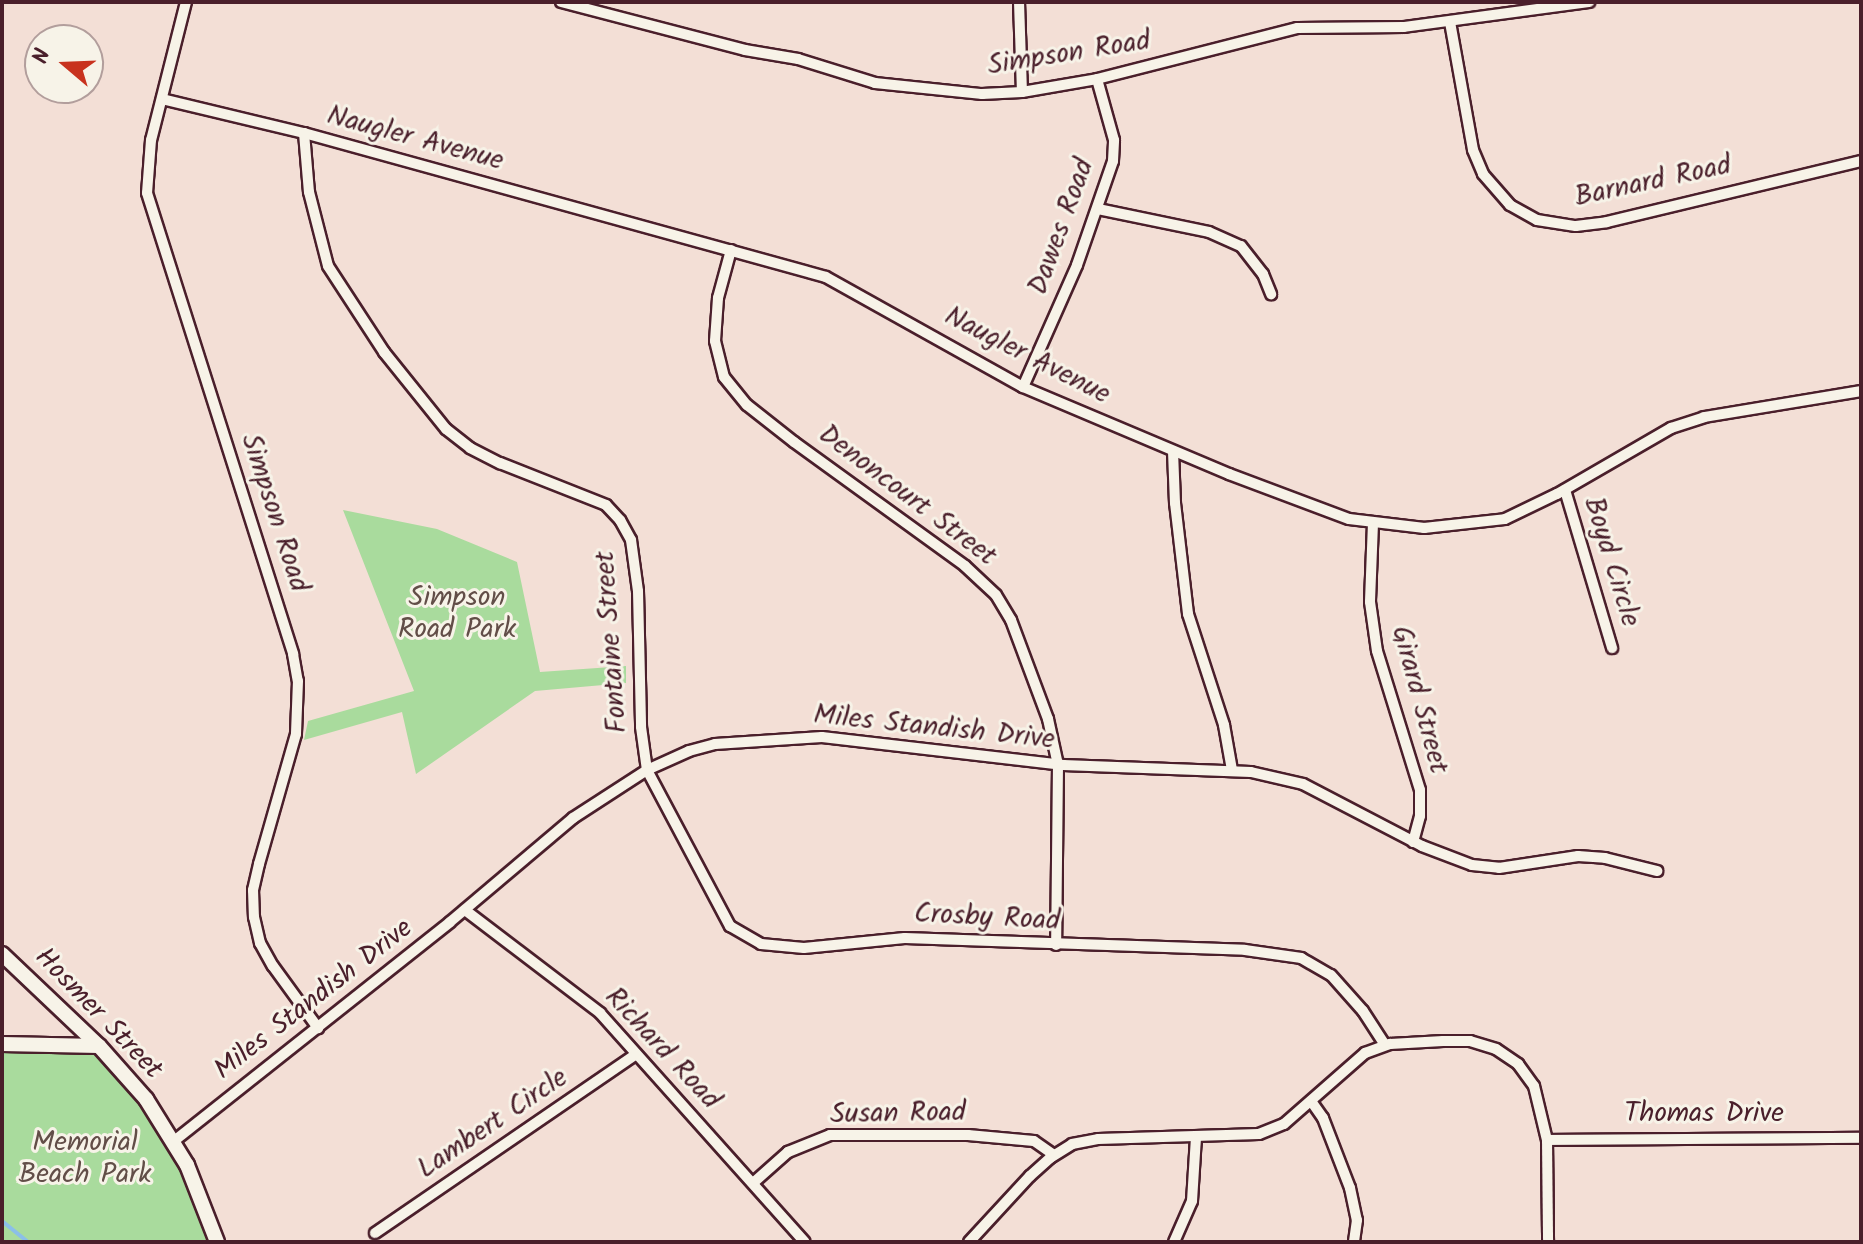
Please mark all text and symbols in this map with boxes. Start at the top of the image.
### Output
north arrow [24,24,104,104]
street label: Simpson Road [985,25,1153,83]
text: N [24,44,62,69]
street label: Naugler Avenue [323,99,507,179]
street label: Barnard Road [1572,149,1734,215]
street label: Dawes Road [1022,155,1102,299]
street label: Naugler Avenue [939,300,1115,412]
street label: Denoncourt Street [811,418,1003,574]
street label: Simpson Road [233,430,315,596]
street label: Boyd Circle [1575,493,1647,631]
street label: Fontaine Street [589,550,635,734]
park label: Simpson Road Park [398,581,516,647]
street label: Girard Street [1383,622,1455,778]
street label: Miles Standish Drive [812,699,1056,757]
street label: Crosby Road [913,897,1061,939]
street label: Miles Standish Drive [208,912,420,1088]
street label: Hosmer Street [27,941,169,1087]
street label: Richard Road [597,981,727,1117]
street label: Lambert Circle [411,1061,575,1187]
street label: Susan Road [830,1096,966,1132]
street label: Thomas Drive [1624,1097,1784,1131]
park label: Memorial Beach Park [19,1126,151,1192]

